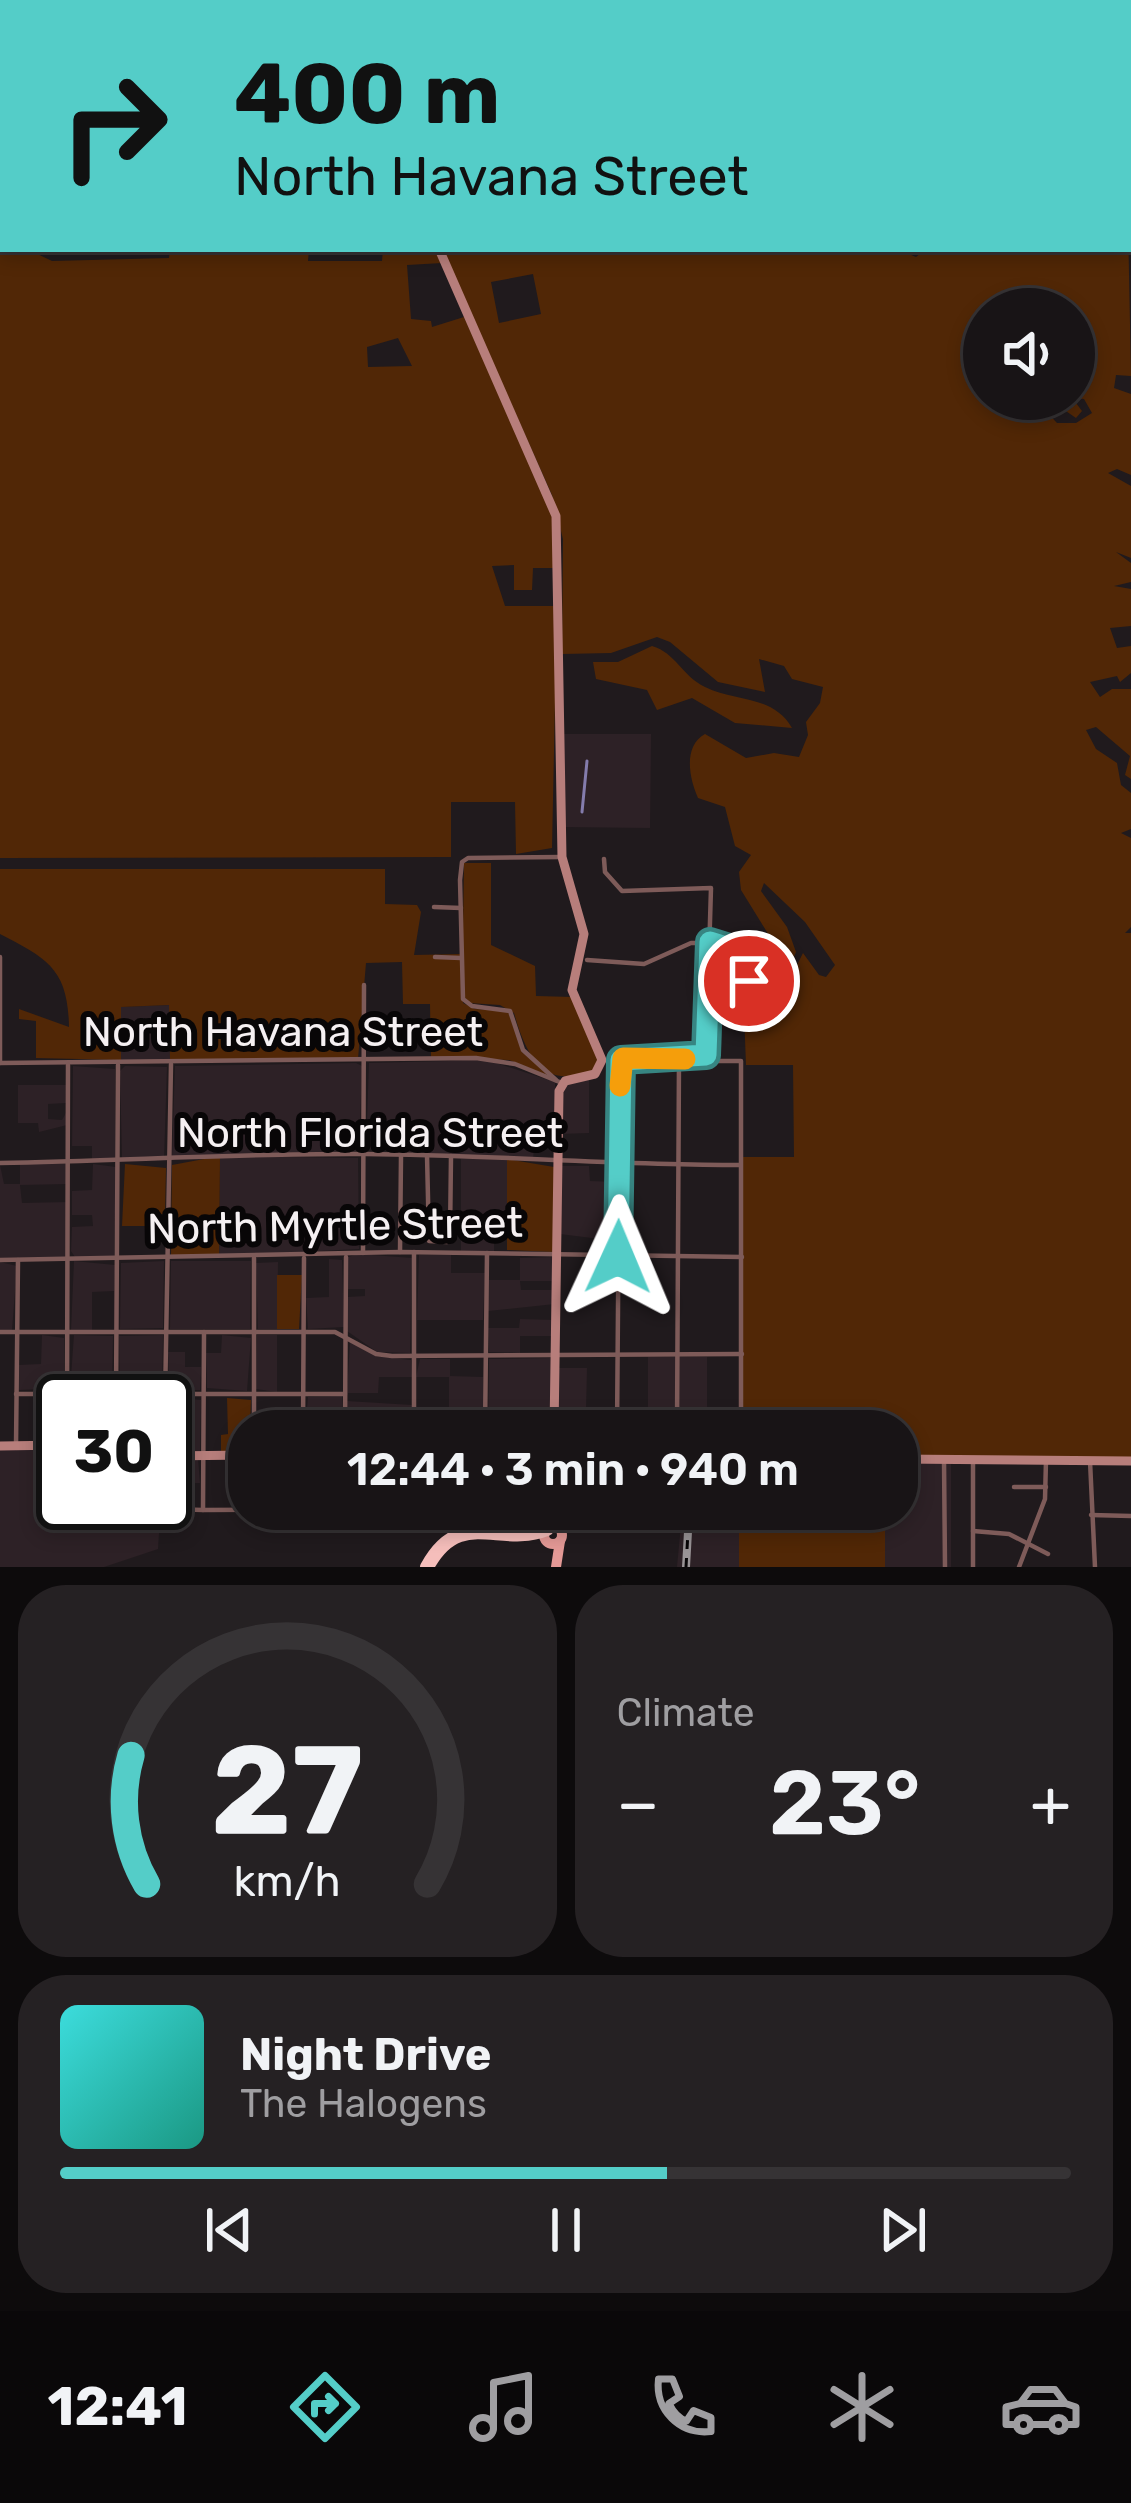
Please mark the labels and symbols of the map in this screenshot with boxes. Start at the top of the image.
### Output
pin [698,930,800,1032]
street label: North Havana Street [83,1007,483,1057]
street label: North Florida Street [177,1108,563,1158]
position arrow [555,1194,681,1320]
street label: North Myrtle Street [147,1198,523,1254]
speed limit sign: 30 [36,1374,192,1530]

